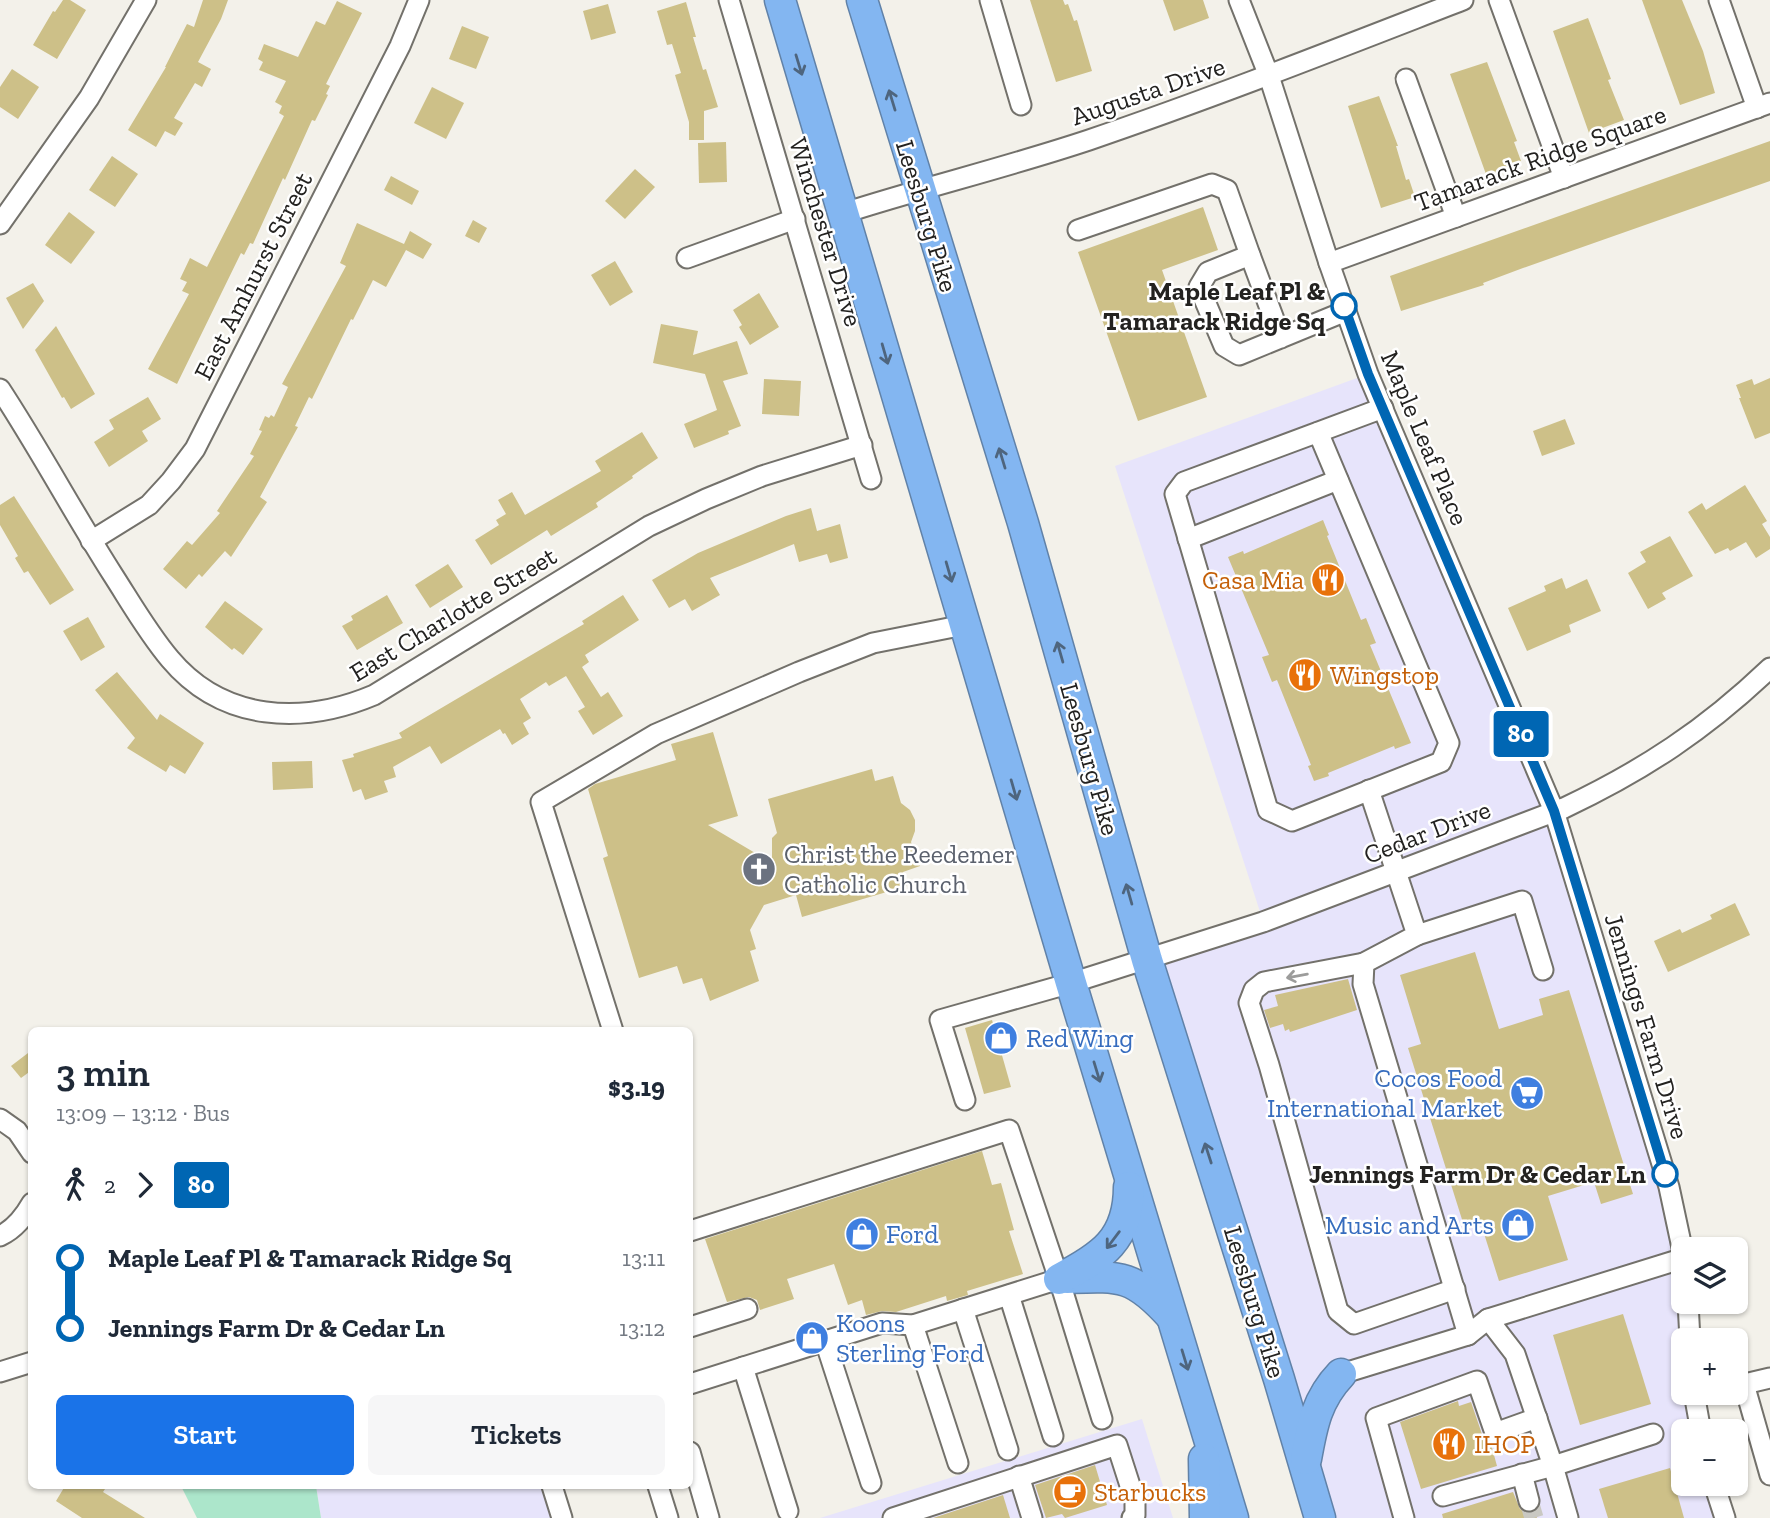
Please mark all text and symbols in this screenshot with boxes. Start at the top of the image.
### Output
street label: Augusta Drive [1067,50,1229,132]
one-way arrow [794,54,807,76]
one-way arrow [884,90,897,112]
street label: Tamarack Ridge Square [1410,98,1670,218]
street label: Winchester Drive [782,134,870,330]
street label: Leesburg Pike [889,136,965,296]
street label: East Amhurst Street [187,166,319,385]
place label: Maple Leaf Pl & Tamarack Ridge Sq [1103,275,1326,337]
marker: Maple Leaf Pl & Tamarack Ridge Sq [1331,293,1357,319]
one-way arrow [879,343,892,365]
street label: Maple Leaf Place [1374,346,1476,530]
one-way arrow [995,447,1008,469]
street label: East Charlotte Street [344,539,563,688]
one-way arrow [943,561,956,583]
restaurant icon: Casa Mia [1309,561,1347,599]
place label: Casa Mia [1202,564,1304,596]
one-way arrow [1052,641,1065,663]
restaurant icon: Wingstop [1286,656,1324,694]
place label: Wingstop [1330,659,1439,691]
street label: Leesburg Pike [1053,679,1127,839]
line badge: 80 [1490,711,1552,757]
text: 80 [1508,719,1534,748]
one-way arrow [1008,779,1021,801]
street label: Cedar Drive [1359,793,1495,871]
place label: Christ the Reedemer Catholic Church [784,838,1015,900]
church icon: Christ the Reedemer Catholic Church [740,850,778,888]
one-way arrow [1121,883,1134,905]
street label: Jennings Farm Drive [1597,909,1697,1143]
one-way arrow [1286,970,1309,983]
shop icon: Red Wing [982,1019,1020,1057]
place label: Red Wing [1026,1022,1134,1054]
text: 3 min [56,1050,150,1096]
one-way arrow [1092,1061,1105,1083]
place label: Cocos Food International Market [1267,1062,1502,1124]
text: $3.19 [608,1071,665,1103]
supermarket icon: Cocos Food International Market [1508,1074,1546,1112]
text: 13:09 – 13:12 · Bus [56,1099,230,1127]
one-way arrow [1201,1143,1214,1165]
place label: Jennings Farm Dr & Cedar Ln [1309,1158,1647,1190]
marker: Jennings Farm Dr & Cedar Ln [1652,1161,1678,1187]
icon: walk [56,1166,94,1204]
icon: forward [126,1166,164,1204]
text: 80 [188,1170,215,1199]
text: 2 [104,1171,116,1199]
shop icon: Music and Arts [1499,1206,1537,1244]
place label: Music and Arts [1325,1209,1494,1241]
shop icon: Ford [843,1215,881,1253]
place label: Ford [886,1218,939,1250]
street label: Leesburg Pike [1217,1222,1293,1382]
one-way arrow [1106,1230,1121,1249]
map controls [1671,1237,1748,1496]
button: layers [1671,1237,1748,1314]
text: Maple Leaf Pl & Tamarack Ridge Sq [108,1242,511,1274]
text: 13:11 [622,1244,665,1272]
place label: Koons Sterling Ford [836,1307,984,1369]
text: Jennings Farm Dr & Cedar Ln [108,1312,445,1344]
text: 13:12 [619,1314,665,1342]
shop icon: Koons Sterling Ford [793,1319,831,1357]
button: + [1671,1328,1748,1405]
one-way arrow [1179,1349,1192,1371]
button: Start [56,1395,354,1475]
button: Tickets [368,1395,665,1475]
button: − [1671,1419,1748,1496]
restaurant icon: IHOP [1430,1425,1468,1463]
place label: IHOP [1474,1428,1535,1460]
cafe icon: Starbucks [1051,1473,1089,1511]
place label: Starbucks [1094,1476,1206,1508]

